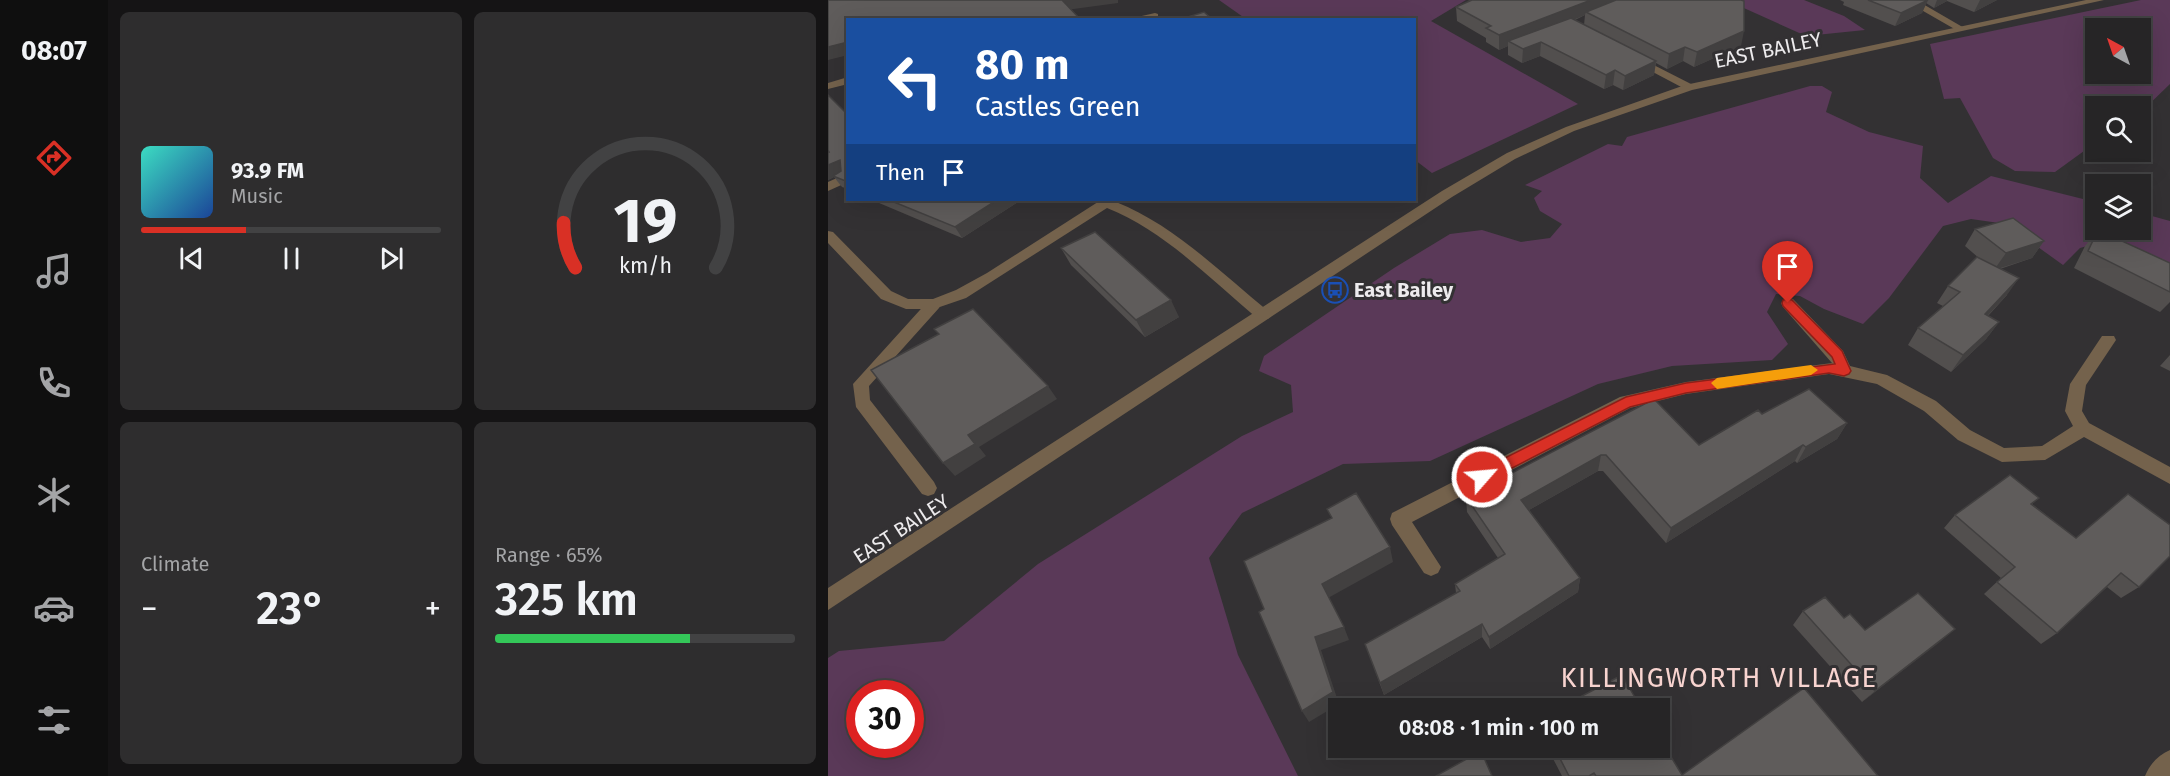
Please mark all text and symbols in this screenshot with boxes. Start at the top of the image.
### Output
north arrow [2085,18,2151,84]
map controls [2085,18,2151,240]
street label: EAST BAILEY [1712,27,1824,73]
text: 08:07 [21,35,87,67]
text: 80 m [975,40,1069,90]
icon: left [876,42,954,120]
text: Castles Green [975,91,1141,123]
button: search [2085,96,2151,162]
icon: directions [33,137,75,179]
icon: arrive [937,156,970,189]
text: 93.9 FM [231,157,304,184]
text: Then [876,159,925,186]
button: layers [2085,174,2151,240]
text: Music [231,184,283,208]
text: 19 [613,184,677,259]
pin [1762,241,1813,303]
icon: previous [175,242,208,275]
icon: pause [275,242,308,275]
icon: next [375,242,408,275]
icon: music [33,250,75,292]
icon: arrive [1771,250,1804,283]
text: km/h [618,253,672,279]
bus stop icon: East Bailey [1320,275,1350,305]
place label: East Bailey [1354,278,1454,302]
icon: phone [33,362,75,404]
position arrow [1450,445,1514,509]
icon: climate [33,474,75,516]
street label: EAST BAILEY [849,489,953,569]
text: Range · 65% [495,543,603,567]
text: Climate [141,552,209,576]
text: 325 km [495,573,638,627]
text: 23° [256,582,326,636]
icon: car [33,587,75,629]
text: − [141,589,158,629]
text: + [425,589,441,629]
district label: KILLINGWORTH VILLAGE [1560,662,1878,694]
speed limit sign: 30 [846,680,924,758]
icon: filters [33,699,75,741]
text: 08:08 · 1 min · 100 m [1399,714,1599,741]

